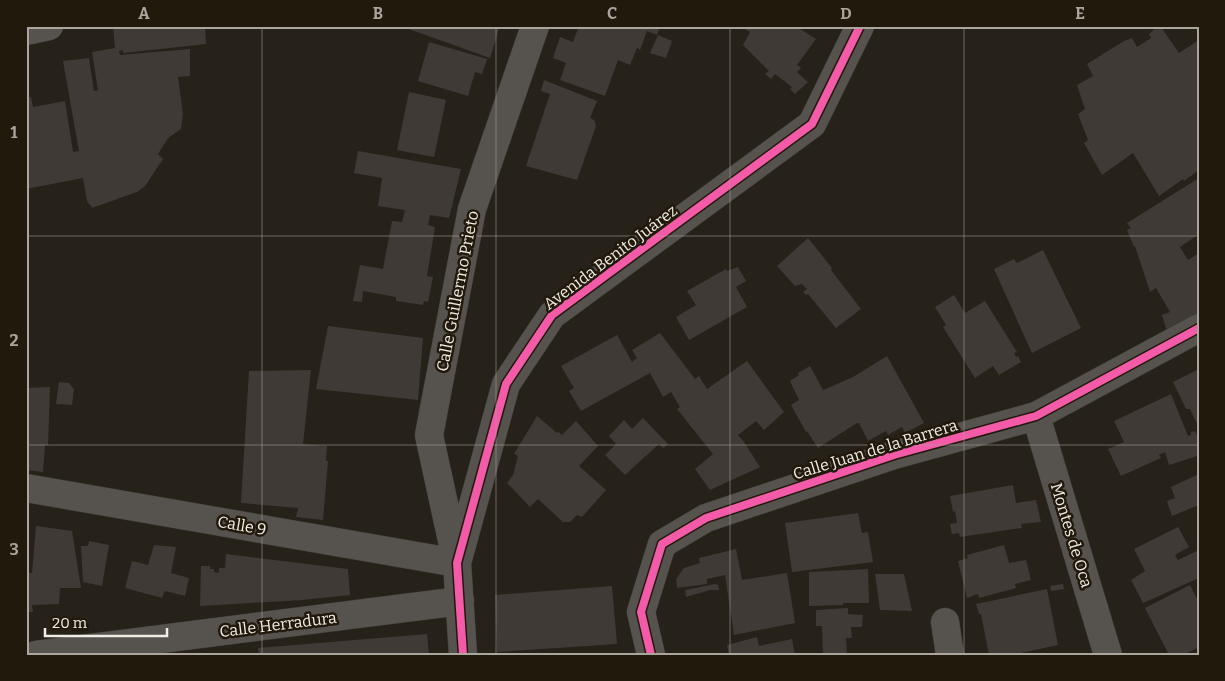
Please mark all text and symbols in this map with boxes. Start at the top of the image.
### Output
text: A [138,4,150,23]
text: B [373,4,383,23]
text: C [607,4,617,23]
text: D [840,4,852,23]
text: E [1075,4,1085,23]
text: 1 [11,123,18,142]
street label: Avenida Benito Juárez [540,201,681,314]
street label: Calle Guillermo Prieto [433,209,482,373]
text: 2 [9,331,19,350]
street label: Calle Juan de la Barrera [791,415,960,484]
street label: Montes de Oca [1047,481,1097,590]
street label: Calle 9 [216,512,268,539]
text: 3 [9,540,19,559]
scale bar [45,606,168,638]
street label: Calle Herradura [218,608,338,641]
text: 20 m [52,614,88,632]

